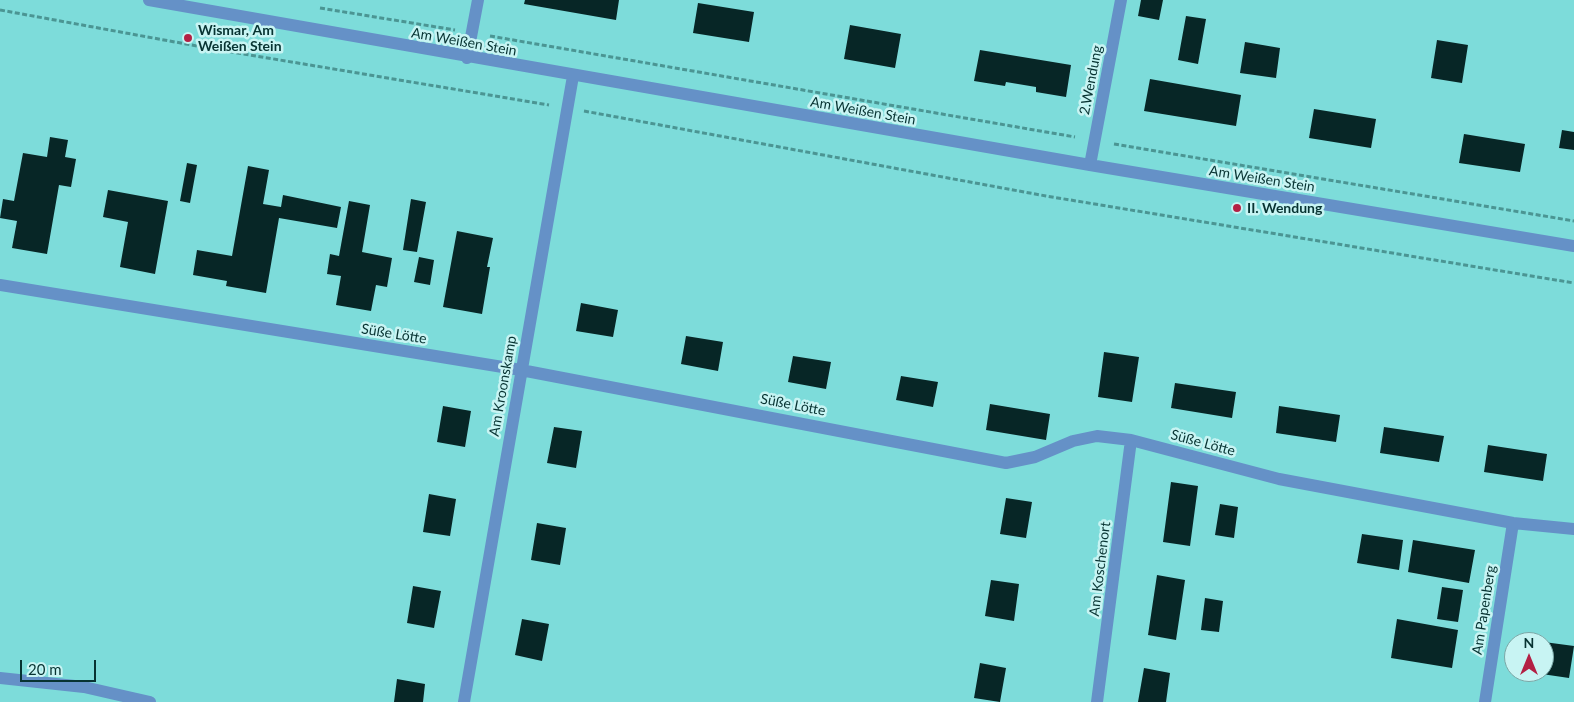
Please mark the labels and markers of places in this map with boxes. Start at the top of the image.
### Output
place label: Wismar, Am Weißen Stein [198,22,282,54]
marker: Wismar, Am Weißen Stein [182,32,194,44]
place label: II. Wendung [1247,200,1322,216]
marker: II. Wendung [1231,202,1243,214]

